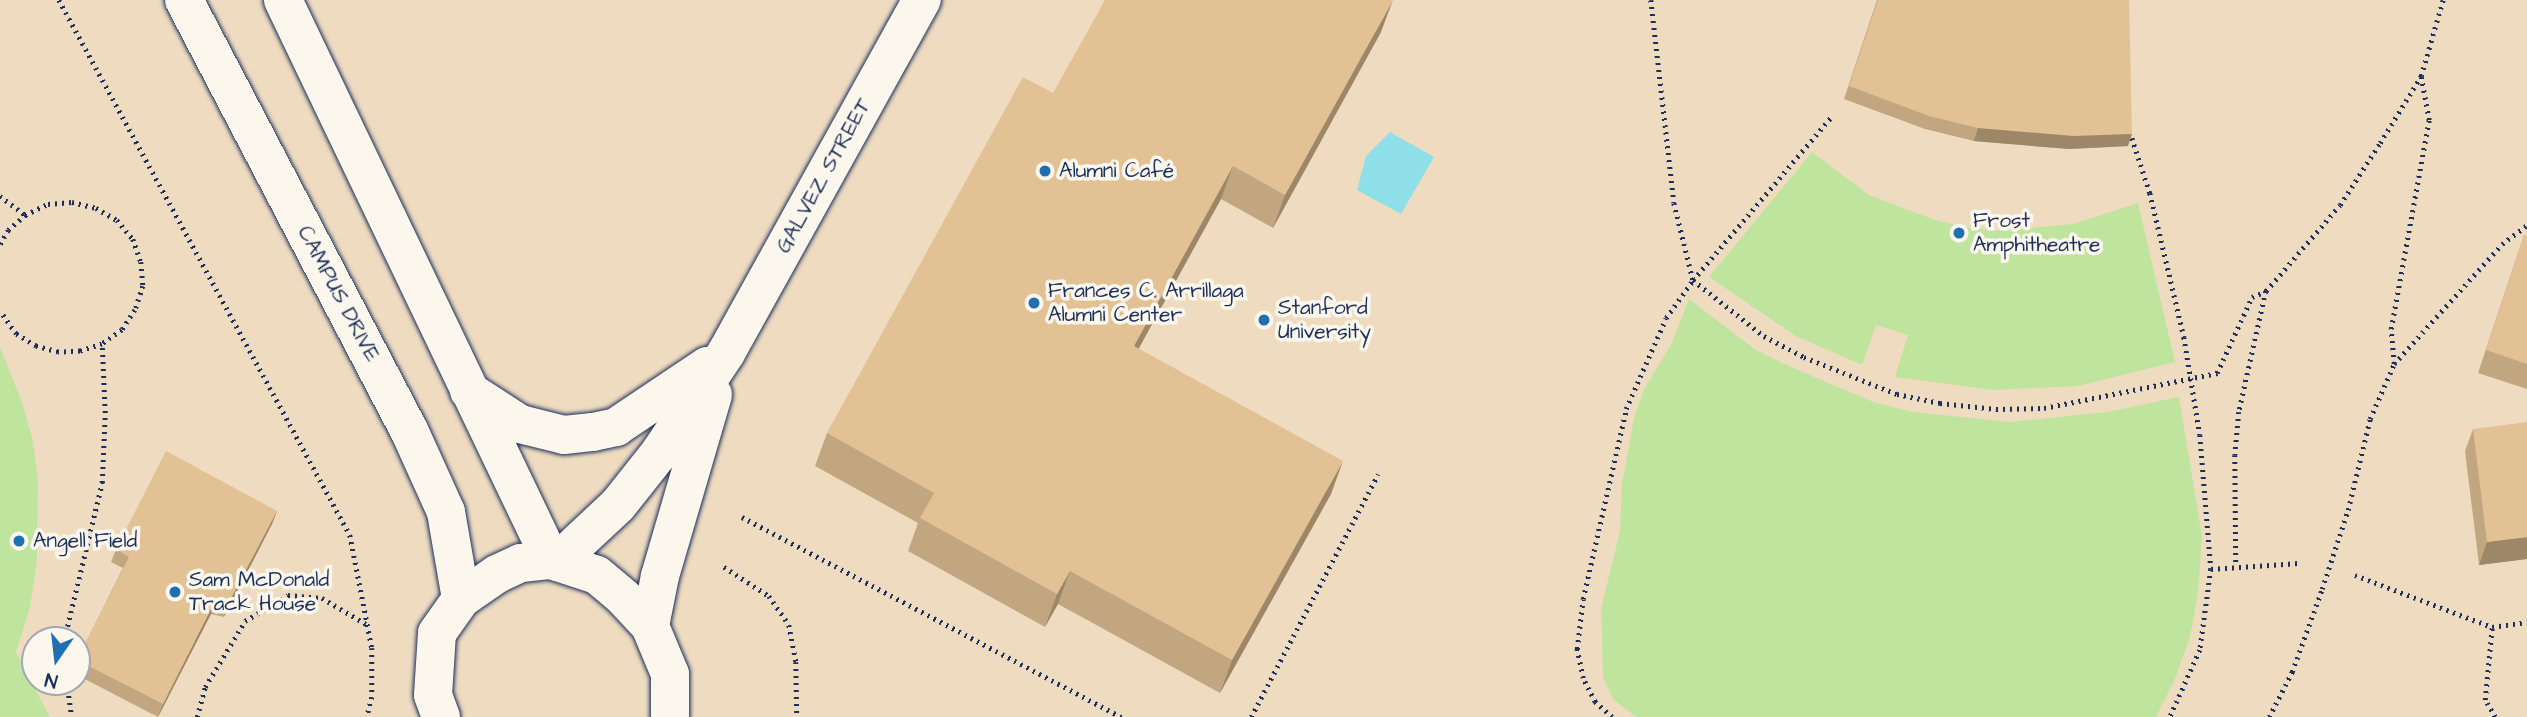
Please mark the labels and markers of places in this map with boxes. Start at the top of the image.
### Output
place label: Alumni Café [1059,158,1174,184]
marker: Alumni Café [1037,163,1053,179]
place label: Frost Amphitheatre [1973,208,2100,258]
marker: Frost Amphitheatre [1951,225,1967,241]
place label: Frances C. Arrillaga Alumni Center [1048,278,1244,328]
marker: Frances C. Arrillaga Alumni Center [1026,295,1042,311]
place label: Stanford University [1278,295,1371,345]
marker: Stanford University [1256,312,1272,328]
place label: Angell Field [33,528,137,554]
marker: Angell Field [11,533,27,549]
place label: Sam McDonald Track House [189,567,329,617]
marker: Sam McDonald Track House [167,584,183,600]

